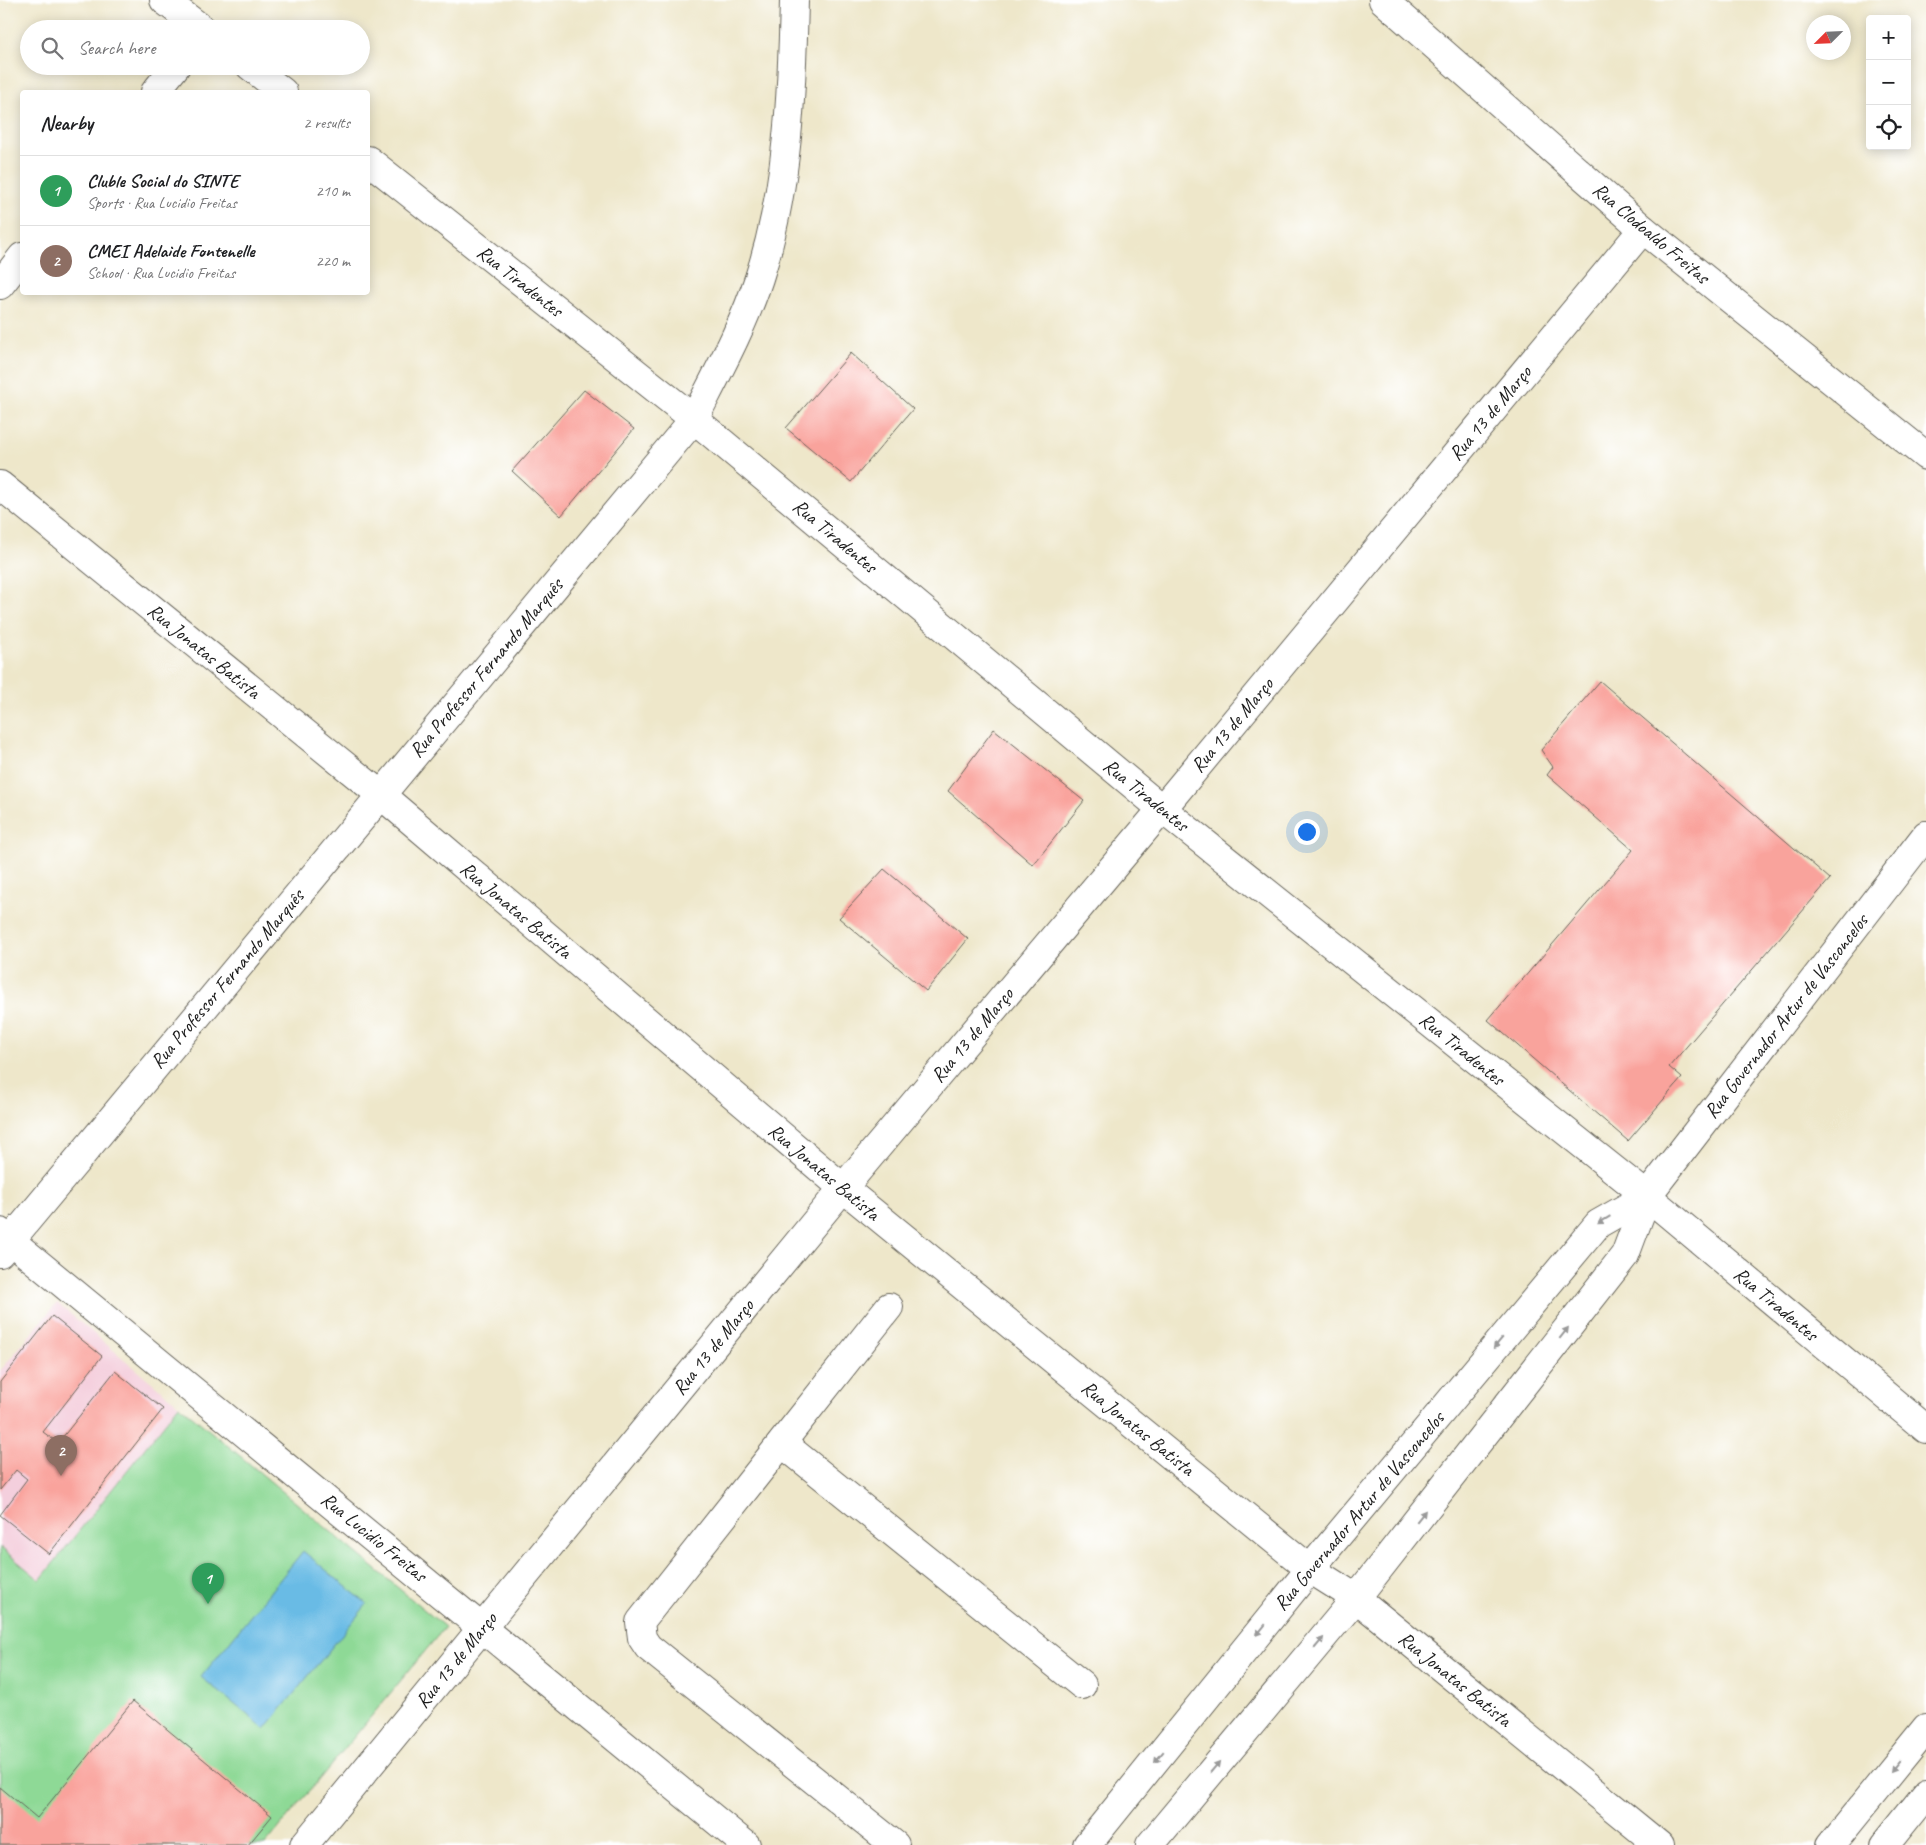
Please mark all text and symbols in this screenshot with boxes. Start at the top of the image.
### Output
north arrow [1806,15,1851,60]
map controls [1866,15,1911,150]
button: + [1866,15,1911,60]
search box [20,20,370,75]
icon: search [38,34,66,62]
text: Search here [78,36,155,60]
button: − [1866,60,1911,105]
button: locate [1866,105,1911,150]
text: Nearby [40,110,93,136]
text: 2 results [303,113,350,133]
text: Cluble Social do SINTE [87,169,239,193]
street label: Rua Clodoaldo Freitas [1588,177,1716,290]
text: 1 [52,181,60,201]
text: 210 m [316,181,350,201]
text: Sports · Rua Lucidio Freitas [87,193,237,213]
text: CMEI Adelaide Fontenelle [87,239,255,263]
street label: Rua Tiradentes [472,240,570,324]
text: 2 [52,251,60,271]
text: 220 m [316,251,350,271]
text: School · Rua Lucidio Freitas [87,263,235,283]
street label: Rua 13 de Março [1443,360,1538,466]
street label: Rua Tiradentes [788,493,884,580]
street label: Rua Professor Fernando Marquês [404,572,570,763]
street label: Rua Jonatas Batista [142,598,267,705]
street label: Rua 13 de Março [1185,672,1280,778]
street label: Rua Tiradentes [1098,753,1195,838]
your location [1294,819,1320,845]
street label: Rua Jonatas Batista [455,856,578,965]
street label: Rua Professor Fernando Marquês [145,883,311,1074]
street label: Rua Governador Artur de Vasconcelos [1698,907,1875,1123]
street label: Rua 13 de Março [925,982,1020,1088]
street label: Rua Tiradentes [1414,1007,1511,1092]
street label: Rua Jonatas Batista [763,1118,886,1227]
one-way arrow [1598,1216,1611,1225]
street label: Rua Tiradentes [1729,1261,1825,1348]
street label: Rua 13 de Março [667,1293,760,1400]
one-way arrow [1559,1327,1570,1340]
one-way arrow [1493,1336,1504,1349]
street label: Rua Jonatas Batista [1076,1375,1201,1482]
street label: Rua Governador Artur de Vasconcelos [1268,1405,1451,1616]
pin: 2 [45,1435,77,1476]
street label: Rua Lucidio Freitas [316,1487,434,1589]
one-way arrow [1415,1510,1426,1523]
pin: 1 [192,1563,224,1604]
street label: Rua 13 de Março [410,1606,503,1713]
one-way arrow [1255,1623,1266,1636]
street label: Rua Jonatas Batista [1393,1626,1518,1733]
one-way arrow [1313,1637,1325,1649]
one-way arrow [1154,1750,1165,1763]
one-way arrow [1890,1759,1901,1772]
one-way arrow [1209,1761,1220,1774]

